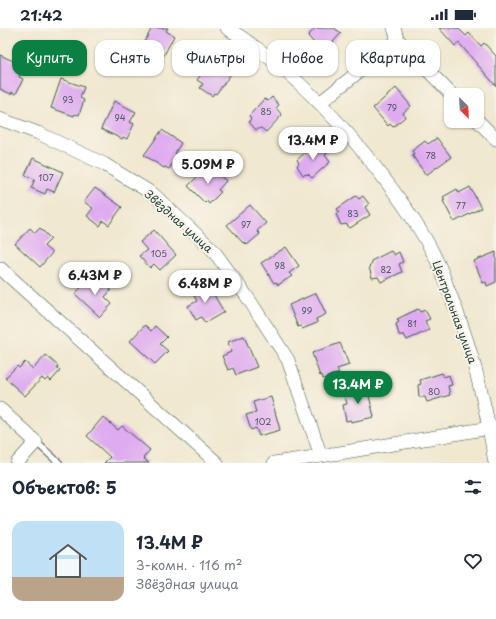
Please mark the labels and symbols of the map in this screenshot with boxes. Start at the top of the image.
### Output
north arrow [444,88,484,128]
house number: 93 [63,92,74,106]
house number: 79 [387,100,397,114]
house number: 85 [260,104,272,118]
house number: 94 [114,110,126,124]
pin: 13.4M ₽ [276,127,350,161]
house number: 78 [426,148,436,162]
pin: 5.09M ₽ [171,151,245,185]
house number: 107 [38,170,54,184]
street label: Звёздная улица [141,186,217,256]
house number: 77 [456,198,466,212]
house number: 83 [347,206,359,220]
house number: 97 [241,217,251,231]
house number: 105 [151,246,167,260]
house number: 98 [275,258,285,272]
street label: Центральная улица [428,258,482,366]
pin: 6.43M ₽ [58,262,132,296]
house number: 82 [380,262,392,276]
pin: 6.48M ₽ [168,270,242,304]
house number: 99 [302,303,313,317]
house number: 81 [407,316,417,330]
pin: 13.4M ₽ [321,371,395,405]
house number: 80 [428,384,441,398]
house number: 102 [255,414,271,428]

